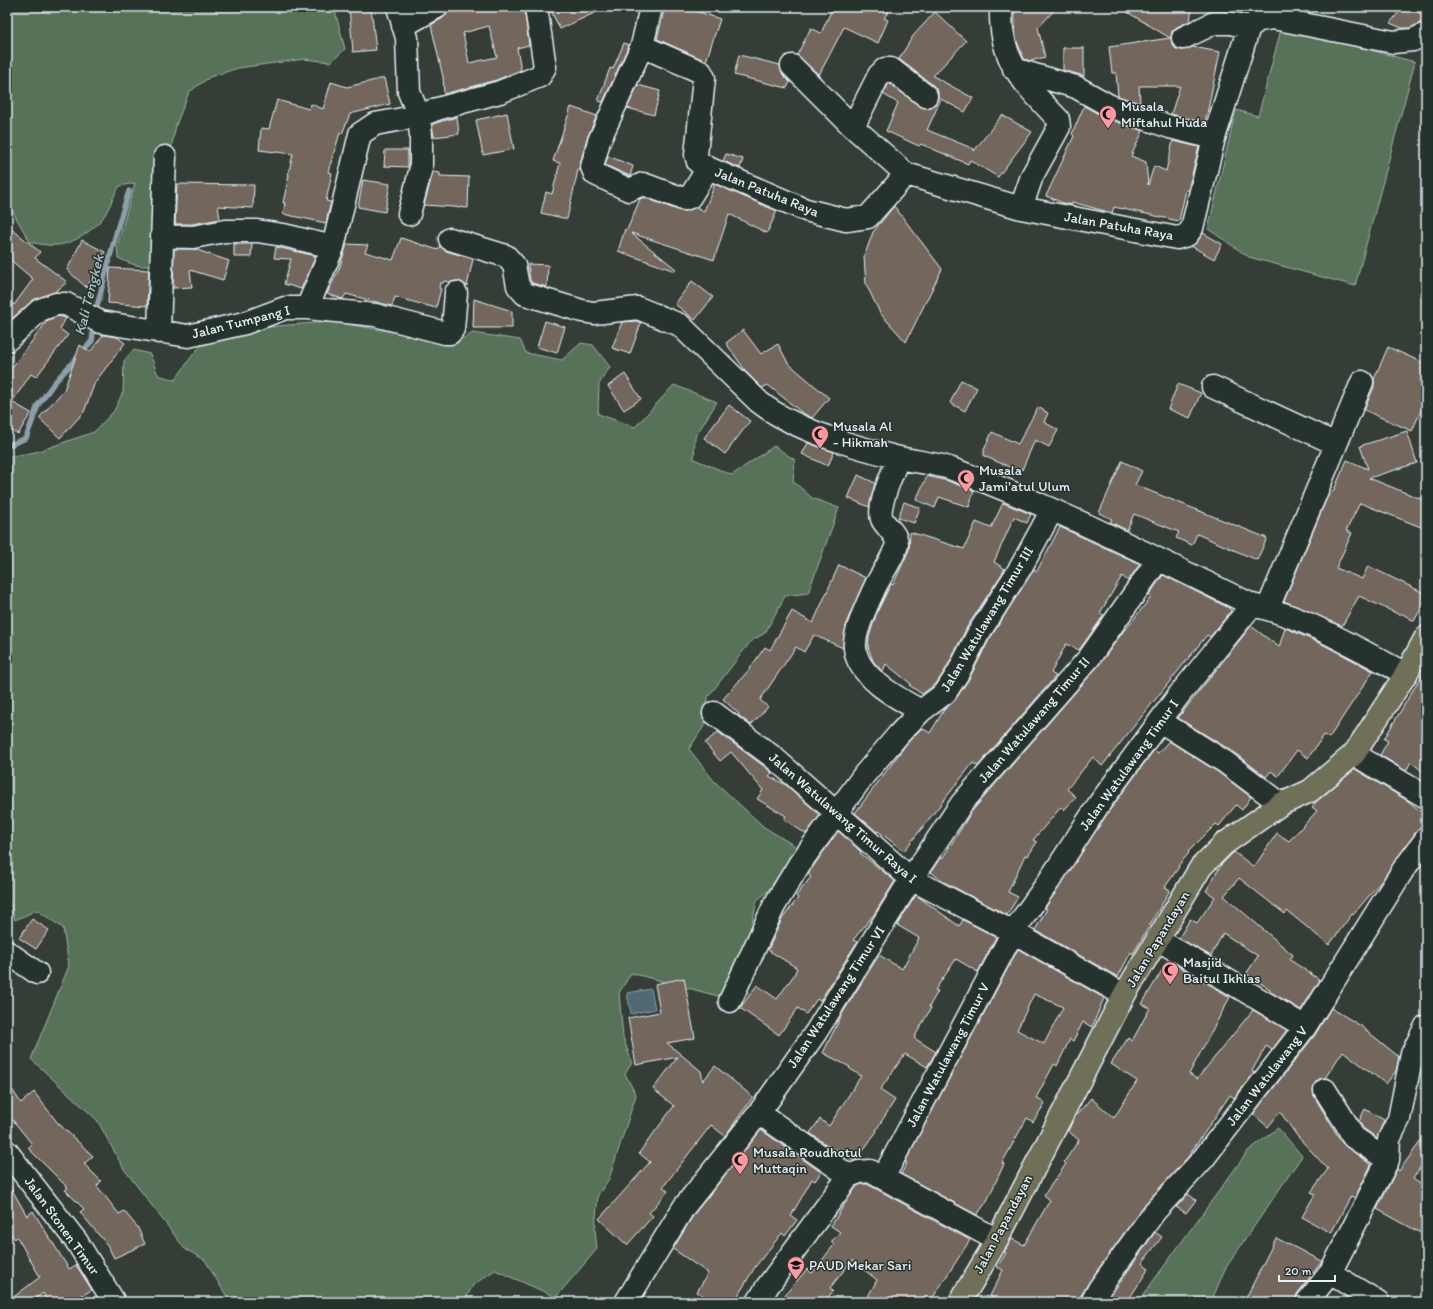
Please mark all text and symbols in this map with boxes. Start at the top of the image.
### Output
place label: Musala Miftahul Huda [1121,98,1207,131]
mosque icon: Musala Miftahul Huda [1098,104,1118,129]
street label: Jalan Patuha Raya [712,163,822,221]
street label: Jalan Patuha Raya [1063,208,1176,244]
water label: Kali Tengkek [70,251,108,337]
street label: Jalan Tumpang I [190,302,292,342]
place label: Musala Al - Hikmah [833,418,892,451]
mosque icon: Musala Al - Hikmah [810,424,830,449]
place label: Musala Jami'atul Ulum [979,462,1071,495]
mosque icon: Musala Jami'atul Ulum [956,468,976,493]
street label: Jalan Watulawang Timur III [937,543,1037,695]
street label: Jalan Watulawang Timur II [975,654,1093,786]
street label: Jalan Watulawang Timur I [1076,696,1182,834]
street label: Jalan Watulawang Timur Raya I [765,749,921,887]
street label: Jalan Papandayan [1123,888,1193,990]
street label: Jalan Watulawang Timur VI [784,923,888,1071]
place label: Masjid Baitul Ikhlas [1183,954,1261,987]
mosque icon: Masjid Baitul Ikhlas [1160,960,1180,985]
street label: Jalan Watulawang Timur V [903,979,994,1130]
street label: Jalan Watulawang V [1223,1022,1312,1129]
place label: Musala Roudhotul Muttaqin [753,1144,862,1177]
mosque icon: Musala Roudhotul Muttaqin [730,1150,750,1175]
street label: Jalan Papandayan [970,1172,1036,1276]
street label: Jalan Stonen Timur [21,1174,104,1279]
school or university icon: PAUD Mekar Sari [786,1255,806,1280]
place label: PAUD Mekar Sari [809,1257,911,1274]
scale bar [1279,1257,1335,1283]
text: 20 m [1285,1264,1312,1278]

